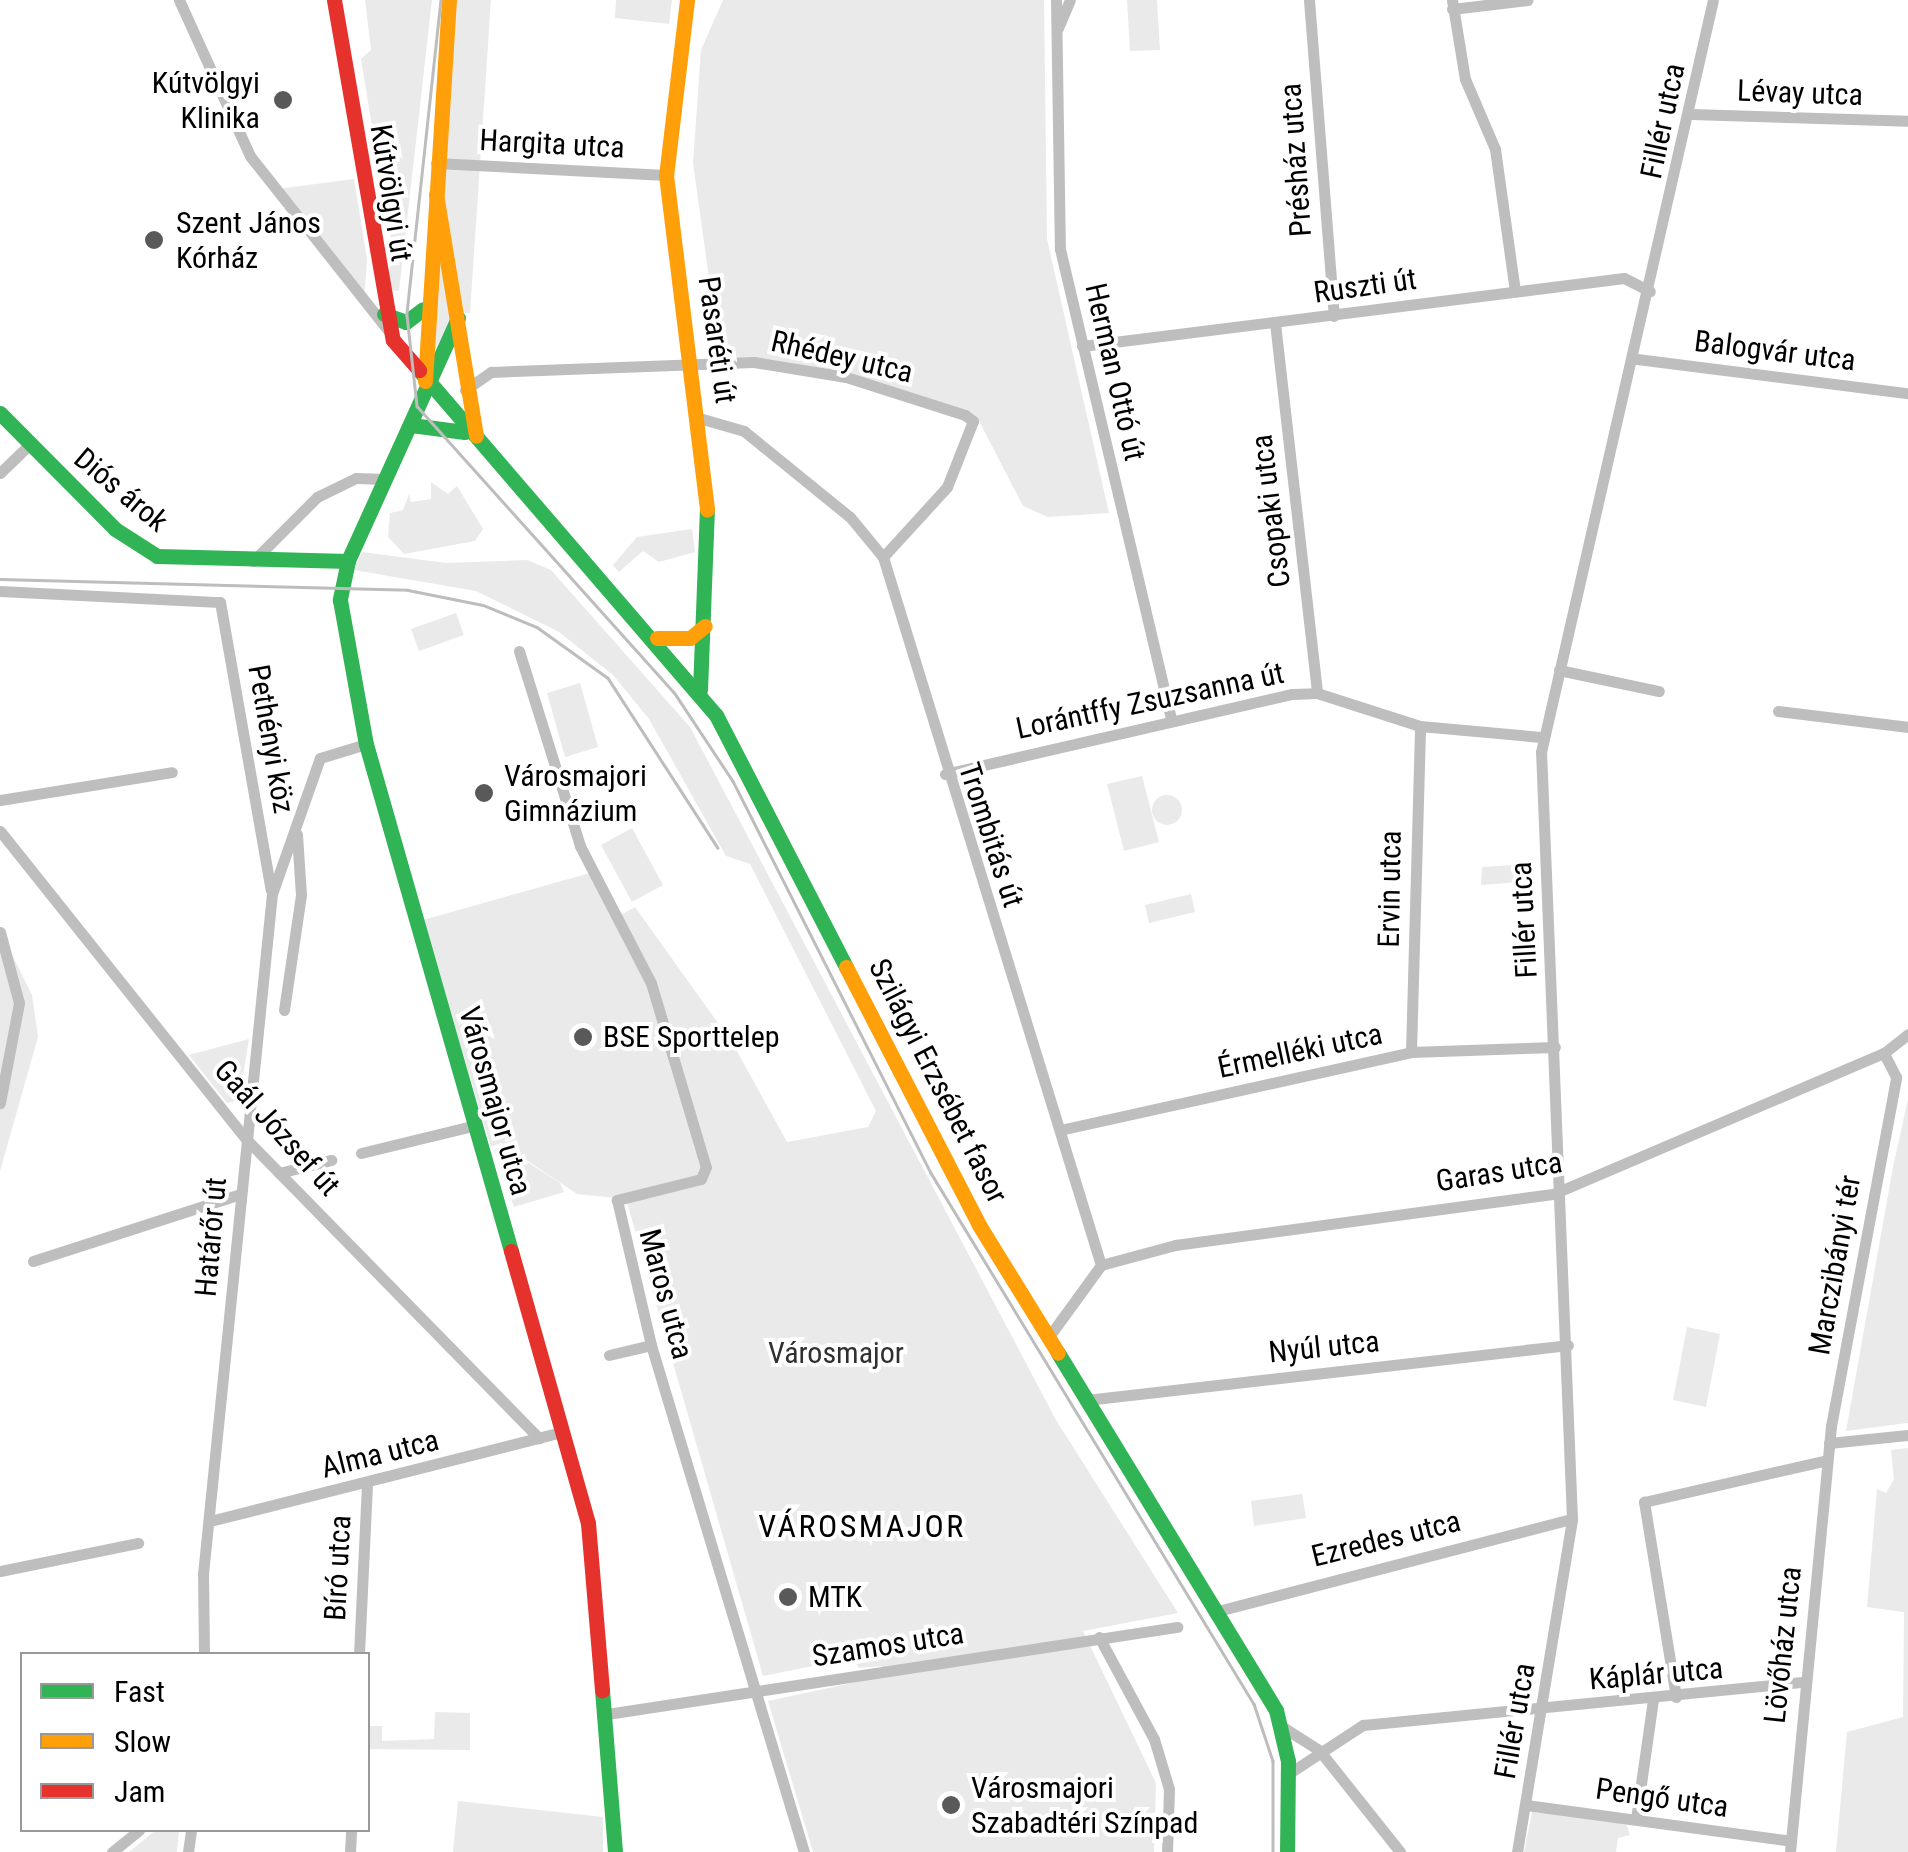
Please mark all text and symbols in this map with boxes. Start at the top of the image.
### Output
street label: Fillér utca [1633,60,1693,182]
place label: Kútvölgyi Klinika [152,65,260,136]
street label: Lévay utca [1736,73,1864,113]
street label: Présház utca [1273,82,1319,238]
marker: Kútvölgyi Klinika [270,87,296,113]
street label: Kútvölgyi út [362,122,420,264]
street label: Hargita utca [479,122,625,166]
place label: Szent János Kórház [176,205,321,276]
marker: Szent János Kórház [141,227,167,253]
street label: Ruszti út [1311,261,1419,311]
street label: Pasaréti út [690,274,744,406]
street label: Herman Ottó út [1077,280,1153,464]
street label: Rhédey utca [768,323,916,391]
street label: Balogvár utca [1692,323,1858,379]
street label: Csopaki utca [1244,432,1298,590]
street label: Diós árok [67,440,175,540]
street label: Lorántffy Zsuzsanna út [1013,655,1287,747]
street label: Pethényi köz [240,662,302,816]
place label: Városmajori Gimnázium [504,758,647,828]
street label: Trombitás út [951,758,1031,912]
marker: Városmajori Gimnázium [473,782,495,804]
street label: Ervin utca [1371,830,1409,948]
street label: Fillér utca [1503,861,1545,979]
street label: Szilágyi Erzsébet fasor [861,953,1015,1209]
street label: Városmajor utca [451,1003,539,1199]
street label: Érmelléki utca [1214,1016,1386,1086]
place label: BSE Sporttelep [603,1019,780,1055]
marker: BSE Sporttelep [572,1026,594,1048]
street label: Gaál József út [207,1053,347,1203]
street label: Garas utca [1433,1144,1565,1200]
street label: Marczibányi tér [1801,1172,1869,1358]
street label: Határőr út [188,1176,234,1298]
street label: Maros utca [631,1225,701,1363]
street label: Nyúl utca [1267,1323,1381,1371]
park label: Városmajor [768,1335,904,1371]
street label: Alma utca [318,1422,442,1486]
street label: Ezredes utca [1308,1503,1464,1575]
district label: VÁROSMAJOR [758,1507,966,1545]
street label: Bíró utca [317,1514,359,1622]
street label: Lövőház utca [1757,1565,1809,1725]
place label: MTK [808,1579,862,1615]
marker: MTK [777,1586,799,1608]
street label: Szamos utca [810,1615,966,1675]
street label: Káplár utca [1587,1650,1725,1698]
legend [20,1652,370,1832]
street label: Fillér utca [1487,1660,1543,1782]
text: Fast [114,1674,165,1709]
text: Slow [114,1724,171,1759]
place label: Városmajori Szabadtéri Színpad [971,1770,1198,1840]
street label: Pengő utca [1593,1771,1731,1825]
text: Jam [114,1774,165,1809]
marker: Városmajori Szabadtéri Színpad [940,1794,962,1816]

